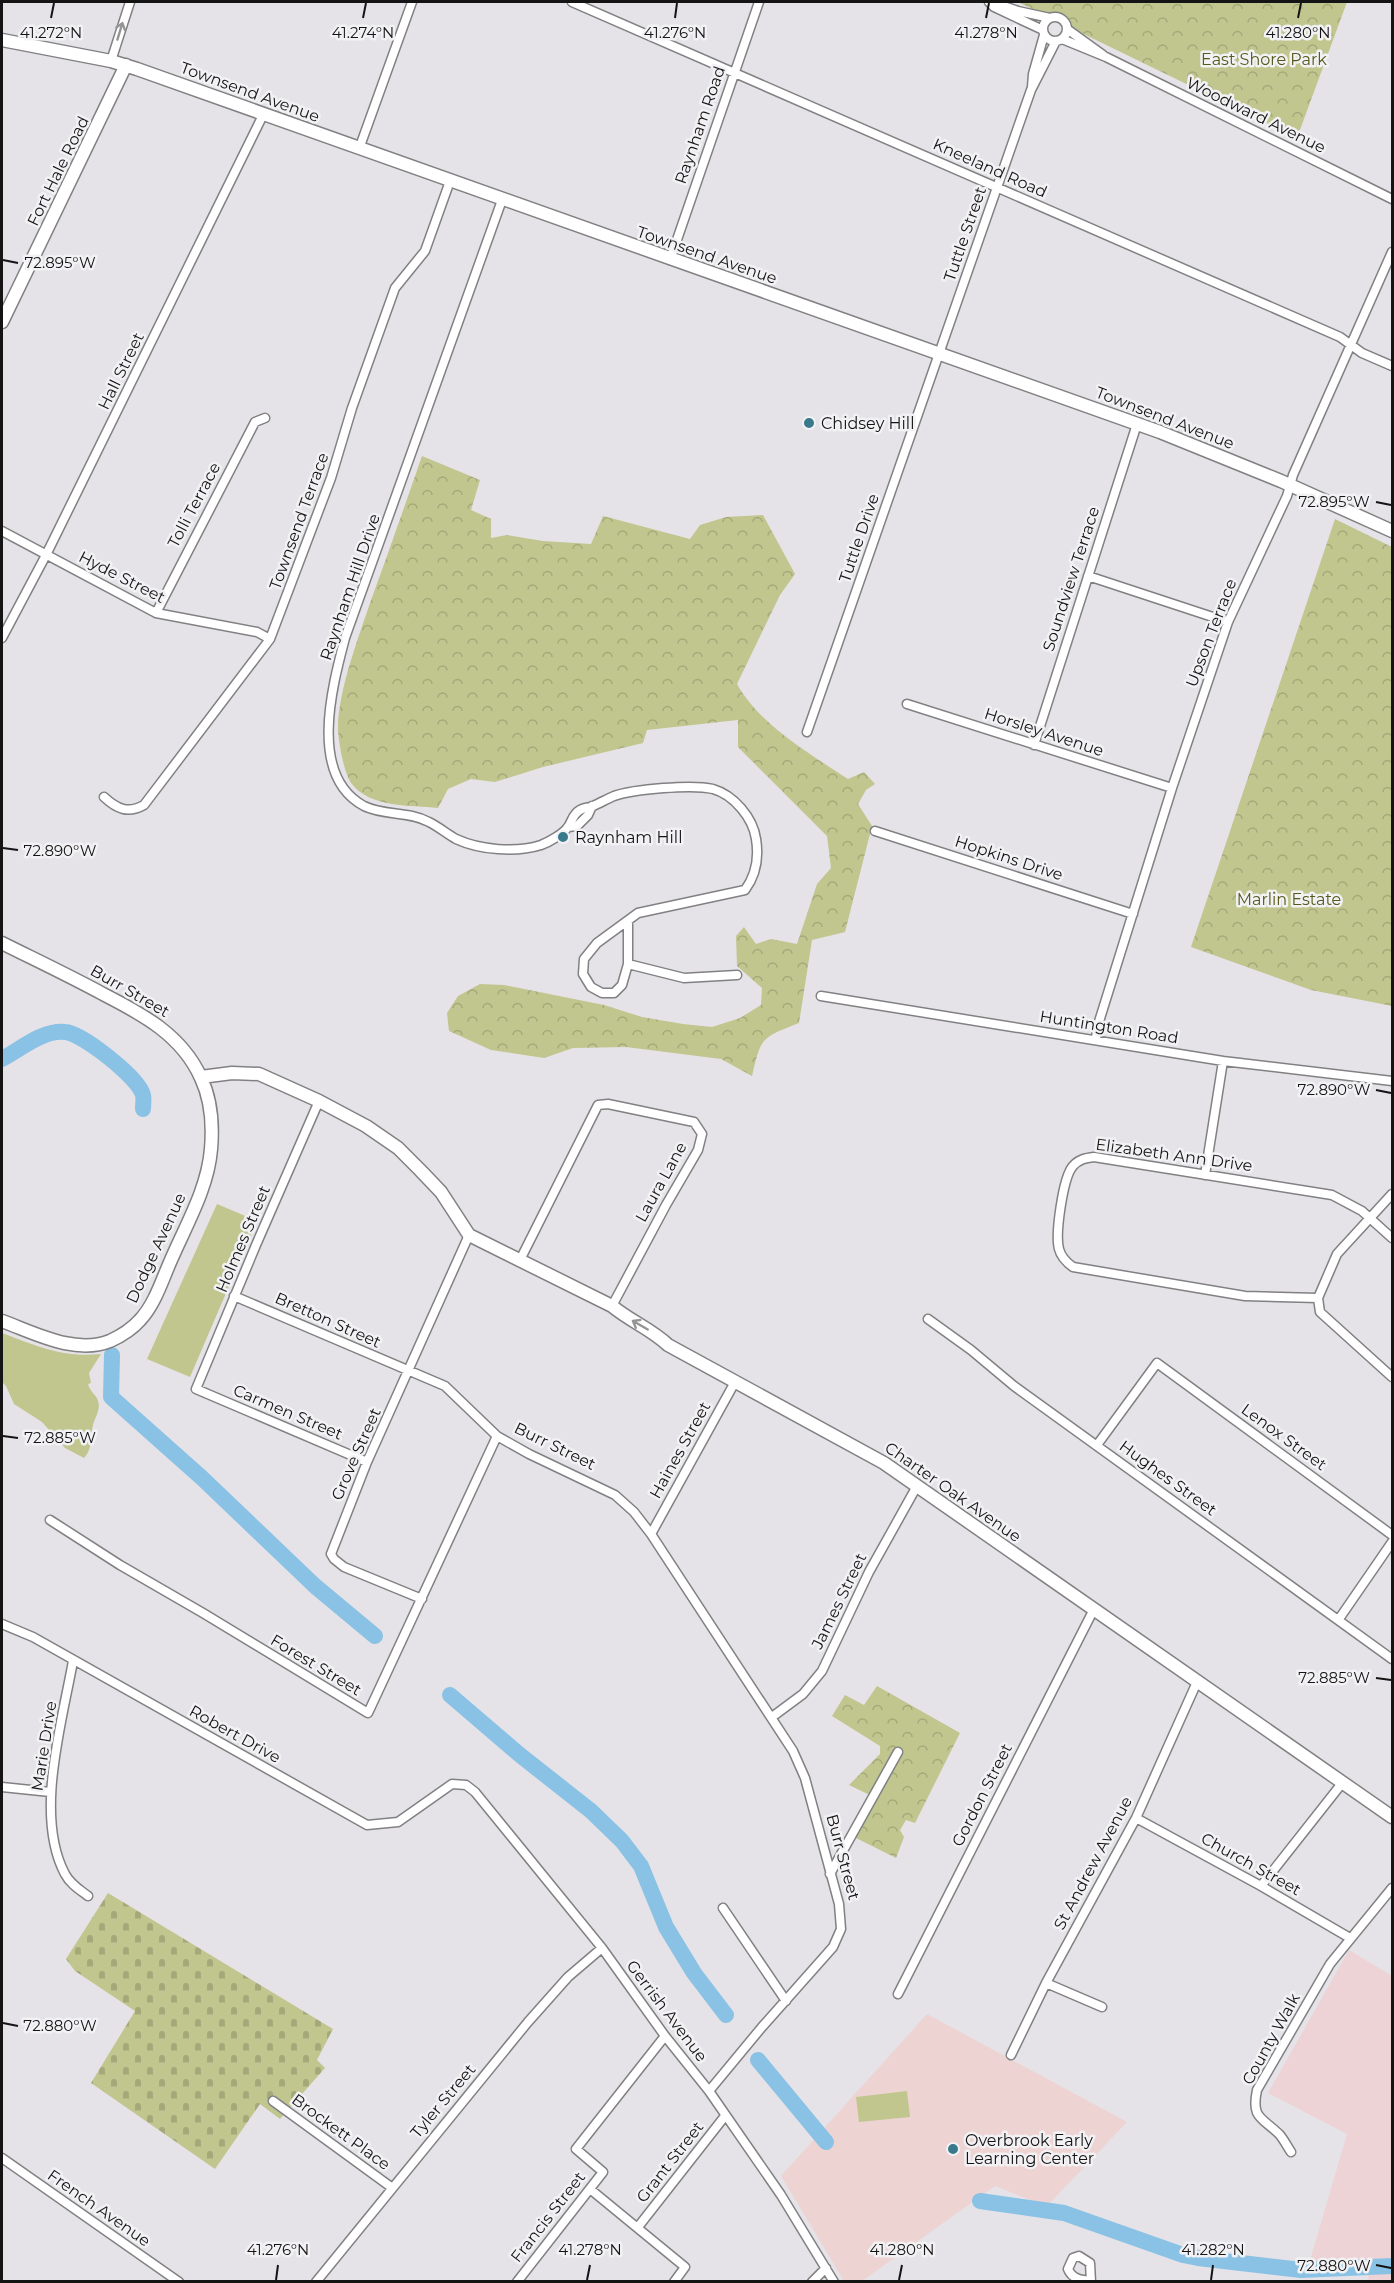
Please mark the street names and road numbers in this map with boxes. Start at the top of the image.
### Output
street label: Townsend Avenue [178,58,322,126]
street label: Raynham Road [671,64,729,186]
street label: Woodward Avenue [1183,73,1329,157]
street label: Fort Hale Road [23,113,93,229]
street label: Kneeland Road [930,134,1050,202]
street label: Tuttle Street [940,184,990,284]
street label: Townsend Avenue [635,222,779,288]
street label: Hall Street [94,329,148,413]
street label: Townsend Avenue [1093,383,1237,453]
street label: Townsend Terrace [265,450,333,592]
street label: Tolli Terrace [164,459,224,551]
street label: Tuttle Drive [835,491,883,585]
street label: Soundview Terrace [1039,504,1103,654]
street label: Raynham Hill Drive [316,511,384,663]
street label: Hyde Street [76,547,169,607]
street label: Upson Terrace [1182,576,1240,690]
street label: Horsley Avenue [982,704,1106,760]
street label: Hopkins Drive [953,832,1065,884]
street label: Burr Street [87,961,173,1022]
street label: Huntington Road [1038,1007,1180,1047]
street label: Elizabeth Ann Drive [1094,1135,1254,1175]
street label: Laura Lane [631,1139,691,1225]
street label: Holmes Street [212,1182,274,1295]
street label: Dodge Avenue [122,1190,190,1306]
street label: Bretton Street [272,1288,384,1352]
street label: Carmen Street [230,1380,346,1444]
street label: Haines Street [646,1398,715,1502]
street label: Lenox Street [1238,1400,1331,1475]
street label: Grove Street [327,1404,385,1503]
street label: Burr Street [511,1418,599,1474]
street label: Hughes Street [1116,1436,1221,1520]
street label: Charter Oak Avenue [881,1438,1025,1546]
street label: James Street [807,1549,871,1653]
street label: Forest Street [267,1630,365,1700]
street label: Marie Drive [27,1700,61,1792]
street label: Robert Drive [186,1701,284,1767]
street label: Gordon Street [948,1740,1016,1850]
street label: St Andrew Avenue [1050,1793,1136,1933]
street label: Burr Street [822,1812,864,1902]
street label: Church Street [1198,1829,1305,1900]
street label: Gerrish Avenue [623,1957,711,2065]
street label: County Walk [1238,1990,1304,2088]
street label: Tyler Street [407,2060,480,2142]
street label: Brockett Place [288,2090,394,2174]
street label: Grant Street [633,2117,708,2206]
street label: French Avenue [44,2166,154,2250]
street label: Francis Street [507,2168,590,2266]

